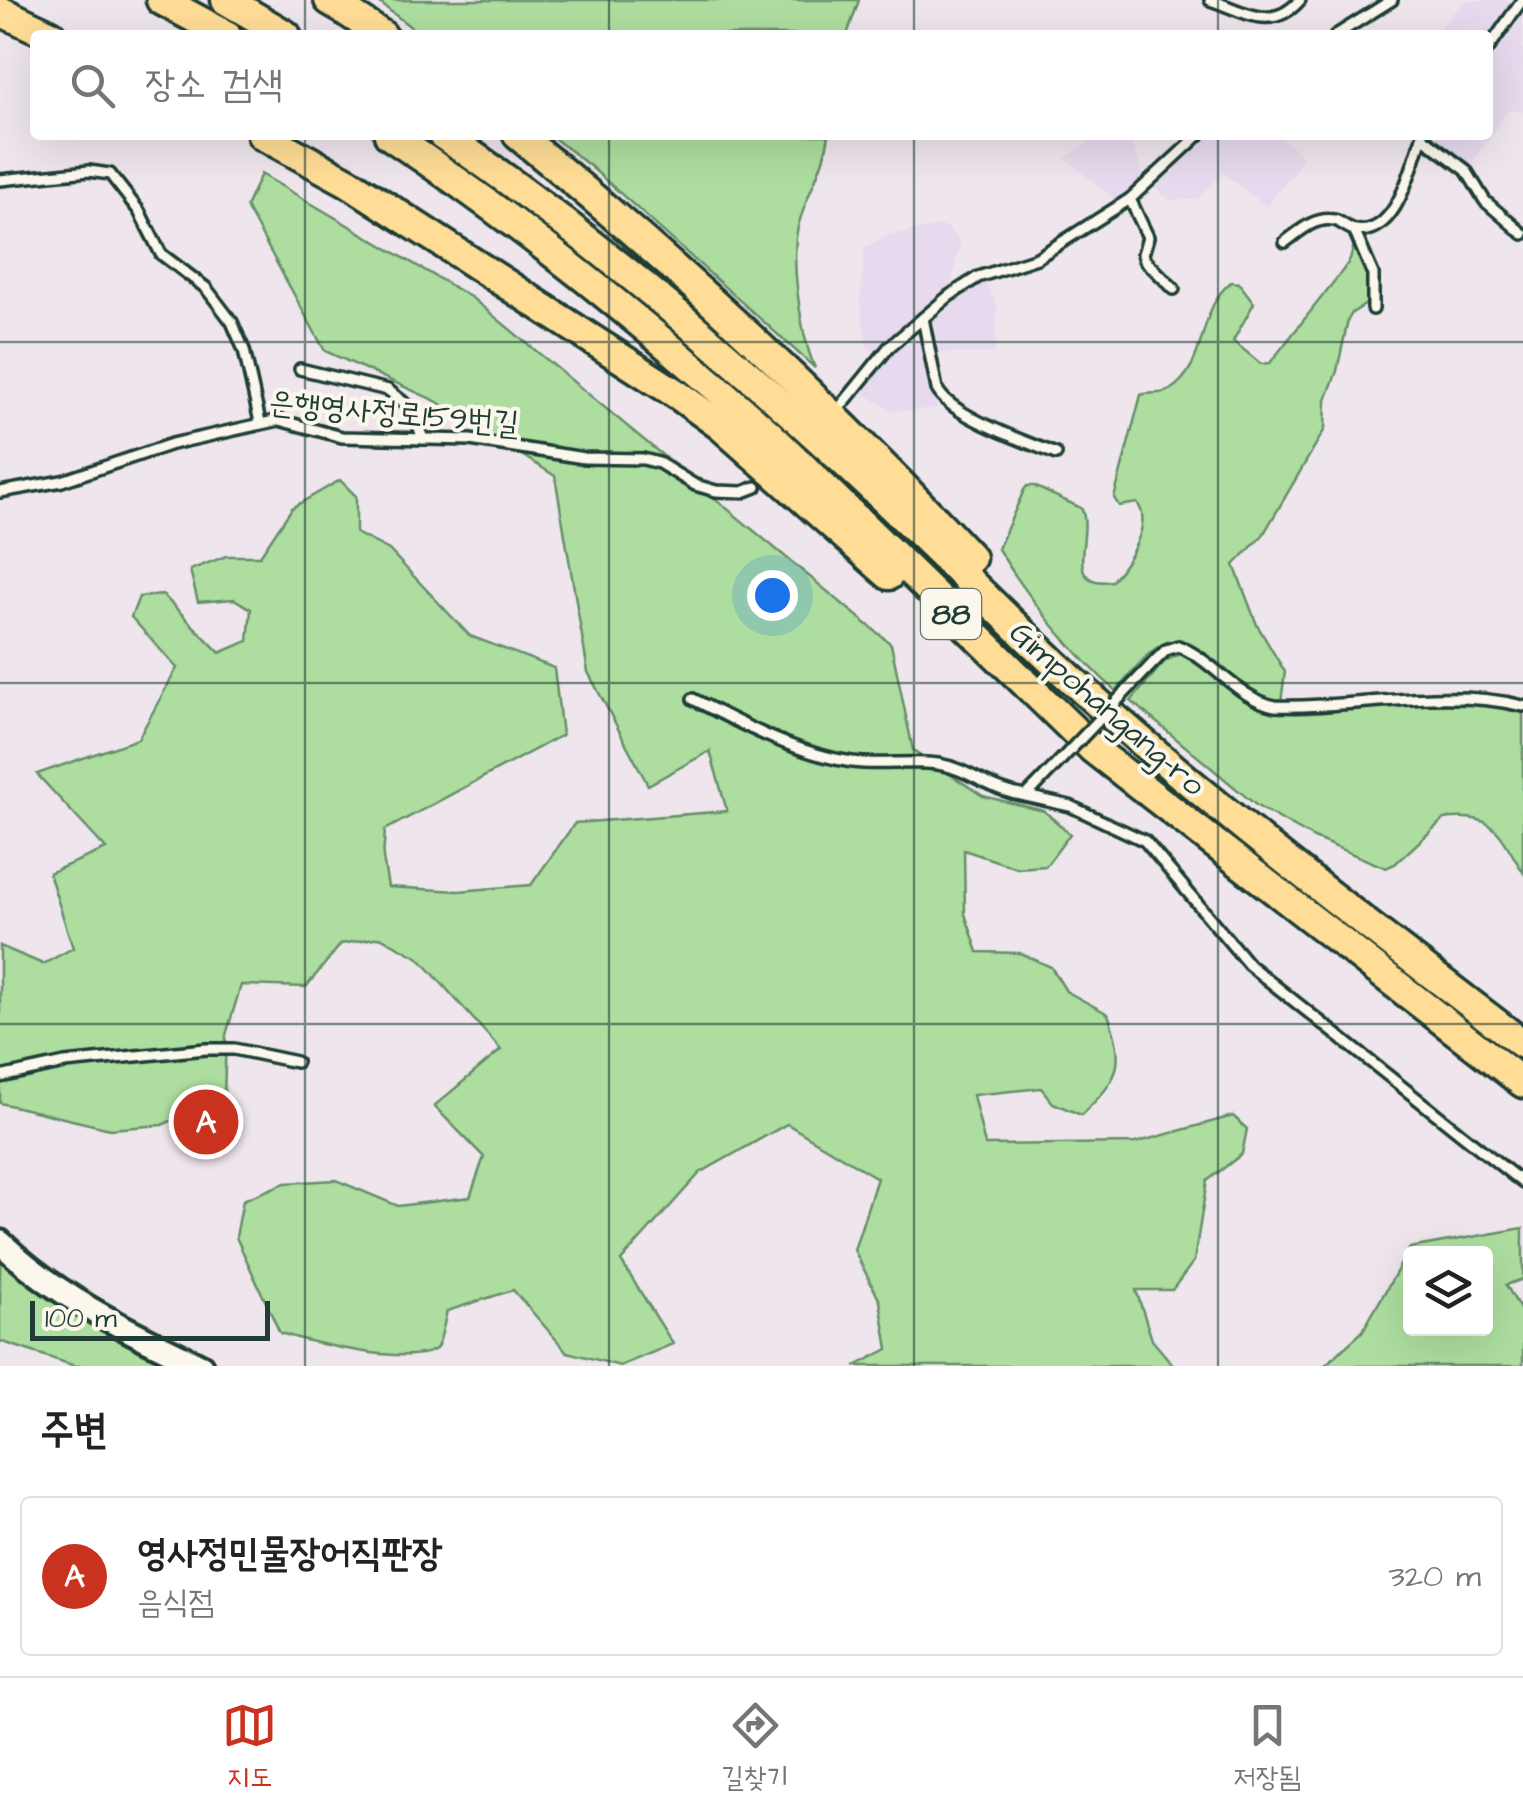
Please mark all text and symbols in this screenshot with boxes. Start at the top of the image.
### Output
search box [30,30,1493,140]
icon: search [65,58,120,113]
text: 장소 검색 [145,59,283,111]
street label: 은행영사정로159번길 [267,380,521,447]
your location [747,570,798,621]
road number: 88 [921,589,981,639]
street label: Gimpohangang-ro [999,611,1215,807]
pin: A [174,1084,238,1160]
map controls [1403,1246,1493,1336]
button: layers [1403,1246,1493,1336]
scale bar [30,1296,270,1340]
text: 100 m [45,1299,117,1338]
text: 주변 [40,1402,108,1460]
text: 영사정민물장어직판장 [137,1528,443,1580]
text: A [64,1554,85,1599]
text: 320 m [1389,1554,1481,1599]
text: 음식점 [137,1580,214,1625]
tab: 지도 [222,1698,277,1797]
tab: 길찾기 [721,1698,789,1797]
tab: 저장됨 [1233,1698,1301,1797]

